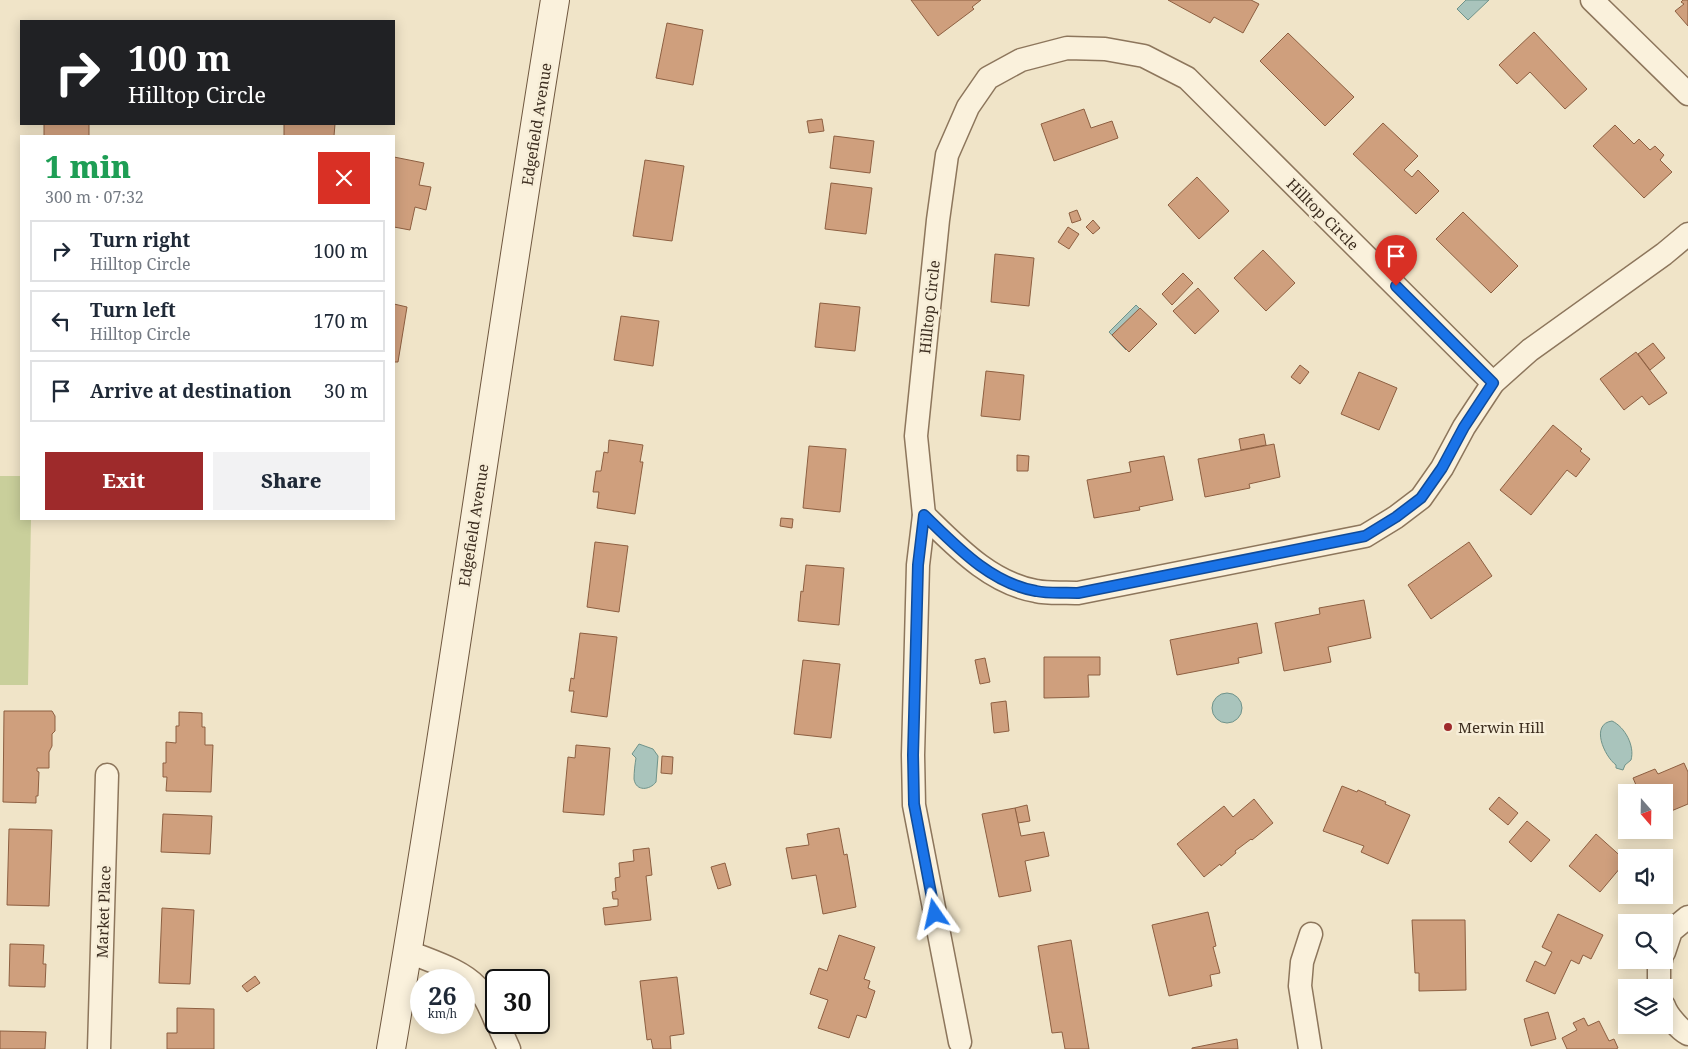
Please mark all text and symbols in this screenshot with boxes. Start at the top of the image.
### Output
text: 100 m [128,34,231,81]
icon: right [45,40,110,105]
street label: Edgefield Avenue [516,61,556,187]
text: Hilltop Circle [128,79,266,109]
text: 1 min [45,146,131,187]
button: close [318,152,370,204]
street label: Hilltop Circle [1283,174,1363,254]
text: 300 m · 07:32 [45,186,144,208]
text: Turn right [90,227,190,253]
pin [1375,235,1417,286]
icon: right [47,237,75,265]
text: 100 m [313,238,368,264]
icon: arrive [1382,242,1410,270]
text: Hilltop Circle [90,253,190,275]
street label: Hilltop Circle [914,259,944,355]
text: Turn left [90,297,176,323]
icon: left [47,307,75,335]
text: 170 m [313,308,368,334]
text: Hilltop Circle [90,323,190,345]
icon: arrive [47,377,75,405]
text: Arrive at destination [90,378,292,404]
text: 30 m [324,378,368,404]
button: Exit [45,452,203,510]
button: Share [213,452,370,510]
street label: Edgefield Avenue [453,462,493,588]
place label: Merwin Hill [1458,717,1545,737]
marker: Merwin Hill [1442,721,1454,733]
north arrow [1618,784,1672,839]
map controls [1618,784,1673,1034]
button: sound [1618,849,1673,904]
street label: Market Place [91,865,115,959]
position arrow [908,887,960,939]
button: search [1618,914,1673,969]
speed limit sign: 30 [485,969,550,1034]
text: 26 [428,978,457,1012]
button: layers [1618,979,1673,1034]
text: km/h [428,1005,457,1022]

